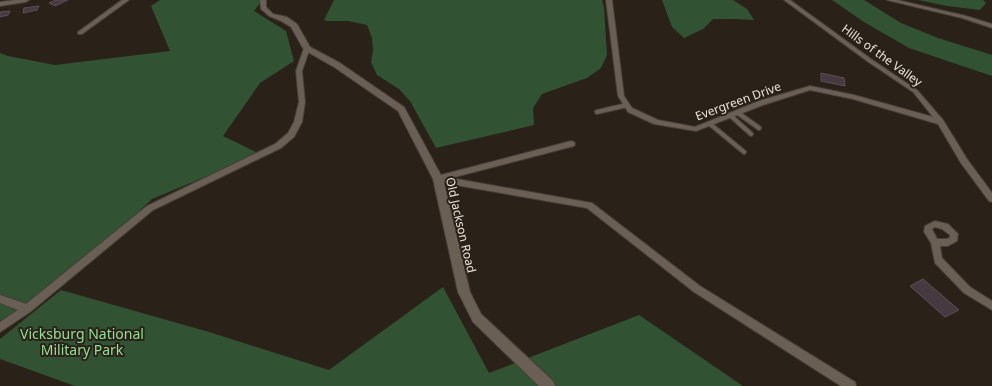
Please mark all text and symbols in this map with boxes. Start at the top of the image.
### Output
street label: Hills of the Valley [838,20,926,91]
street label: Evergreen Drive [693,78,784,124]
street label: Old Jackson Road [442,176,480,274]
park label: Vicksburg National Military Park [20,324,144,359]

